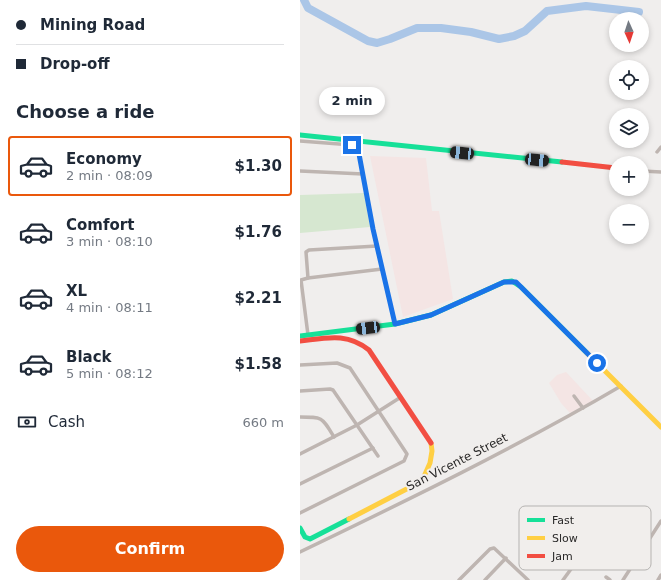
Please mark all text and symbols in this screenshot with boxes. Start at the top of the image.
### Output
north arrow [609,12,649,52]
map controls [609,12,649,244]
text: Mining Road [40,16,145,34]
text: Drop-off [40,55,110,73]
button: locate [609,60,649,100]
callout: 2 min [319,87,385,115]
text: 2 min [332,93,372,108]
text: Choose a ride [16,101,155,122]
button: layers [609,108,649,148]
route end [343,136,361,154]
car [449,146,475,160]
icon: car [18,148,54,184]
text: Economy [66,150,142,168]
car [524,153,550,167]
button: + [609,156,649,196]
text: $1.30 [235,157,282,175]
text: 2 min · 08:09 [66,168,153,183]
button: − [609,204,649,244]
icon: car [18,214,54,250]
text: Comfort [66,216,134,234]
text: $1.76 [235,223,282,241]
text: 3 min · 08:10 [66,234,153,249]
icon: car [18,280,54,316]
text: XL [66,282,87,300]
text: $2.21 [235,289,282,307]
text: 4 min · 08:11 [66,300,153,315]
car [355,321,381,335]
icon: car [18,346,54,382]
text: Black [66,348,112,366]
route start [588,354,606,372]
text: $1.58 [235,355,282,373]
text: 5 min · 08:12 [66,366,153,381]
icon: cash [16,411,38,433]
text: Cash [48,413,85,431]
text: 660 m [242,415,284,430]
street label: San Vicente Street [404,430,510,494]
legend [519,506,651,570]
text: Fast [552,514,575,527]
button: Confirm [16,526,284,572]
text: Slow [552,532,578,545]
text: Jam [551,550,573,563]

